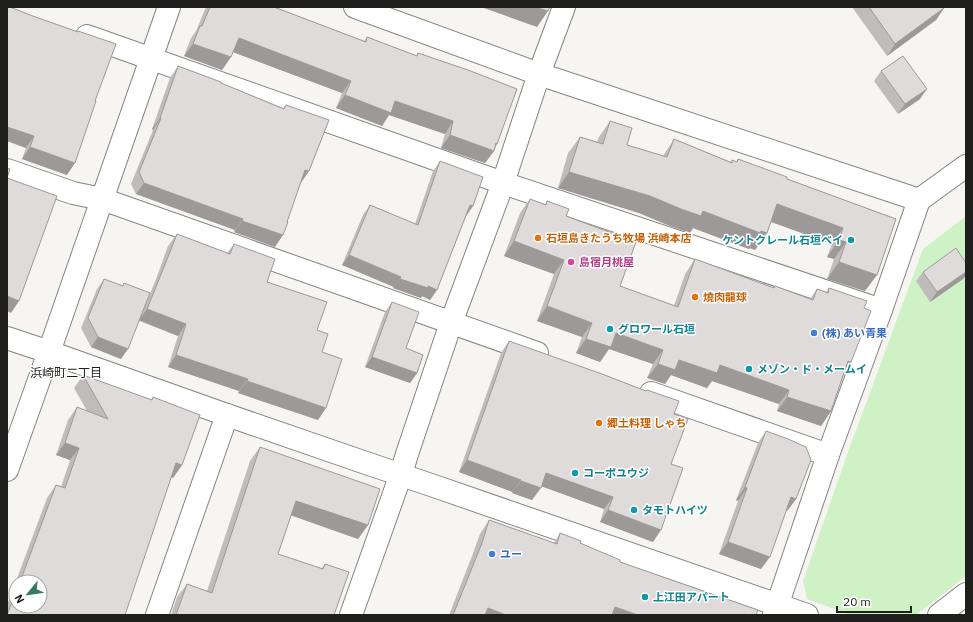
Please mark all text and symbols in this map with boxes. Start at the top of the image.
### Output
place label: 石垣島きたうち牧場 浜崎本店 [546,231,692,245]
marker: 石垣島きたうち牧場 浜崎本店 [533,233,543,243]
place label: ケントクレール石垣ベイ [722,233,843,247]
marker: ケントクレール石垣ベイ [846,235,856,245]
place label: 島宿月桃屋 [579,255,634,269]
marker: 島宿月桃屋 [566,257,576,267]
place label: 燒肉龍球 [703,290,747,304]
marker: 燒肉龍球 [690,292,700,302]
place label: グロワール石垣 [618,322,695,336]
marker: グロワール石垣 [605,324,615,334]
place label: (株) あい青果 [822,326,887,340]
marker: (株) あい青果 [809,328,819,338]
place label: メゾン・ド・メームイ [757,362,867,376]
marker: メゾン・ド・メームイ [744,364,754,374]
district label: 浜崎町二丁目 [30,365,102,380]
place label: 郷土料理 しゃち [607,416,687,430]
marker: 郷土料理 しゃち [594,418,604,428]
place label: コーポユウジ [583,466,649,480]
marker: コーポユウジ [570,468,580,478]
place label: タモトハイツ [642,503,708,517]
marker: タモトハイツ [629,505,639,515]
place label: ユー [500,547,522,561]
marker: ユー [487,549,497,559]
north arrow [8,574,48,614]
scale bar [837,588,911,614]
place label: 上江田アパート [653,590,730,604]
text: N [11,592,27,606]
marker: 上江田アパート [640,592,650,602]
text: 20 m [843,594,871,609]

